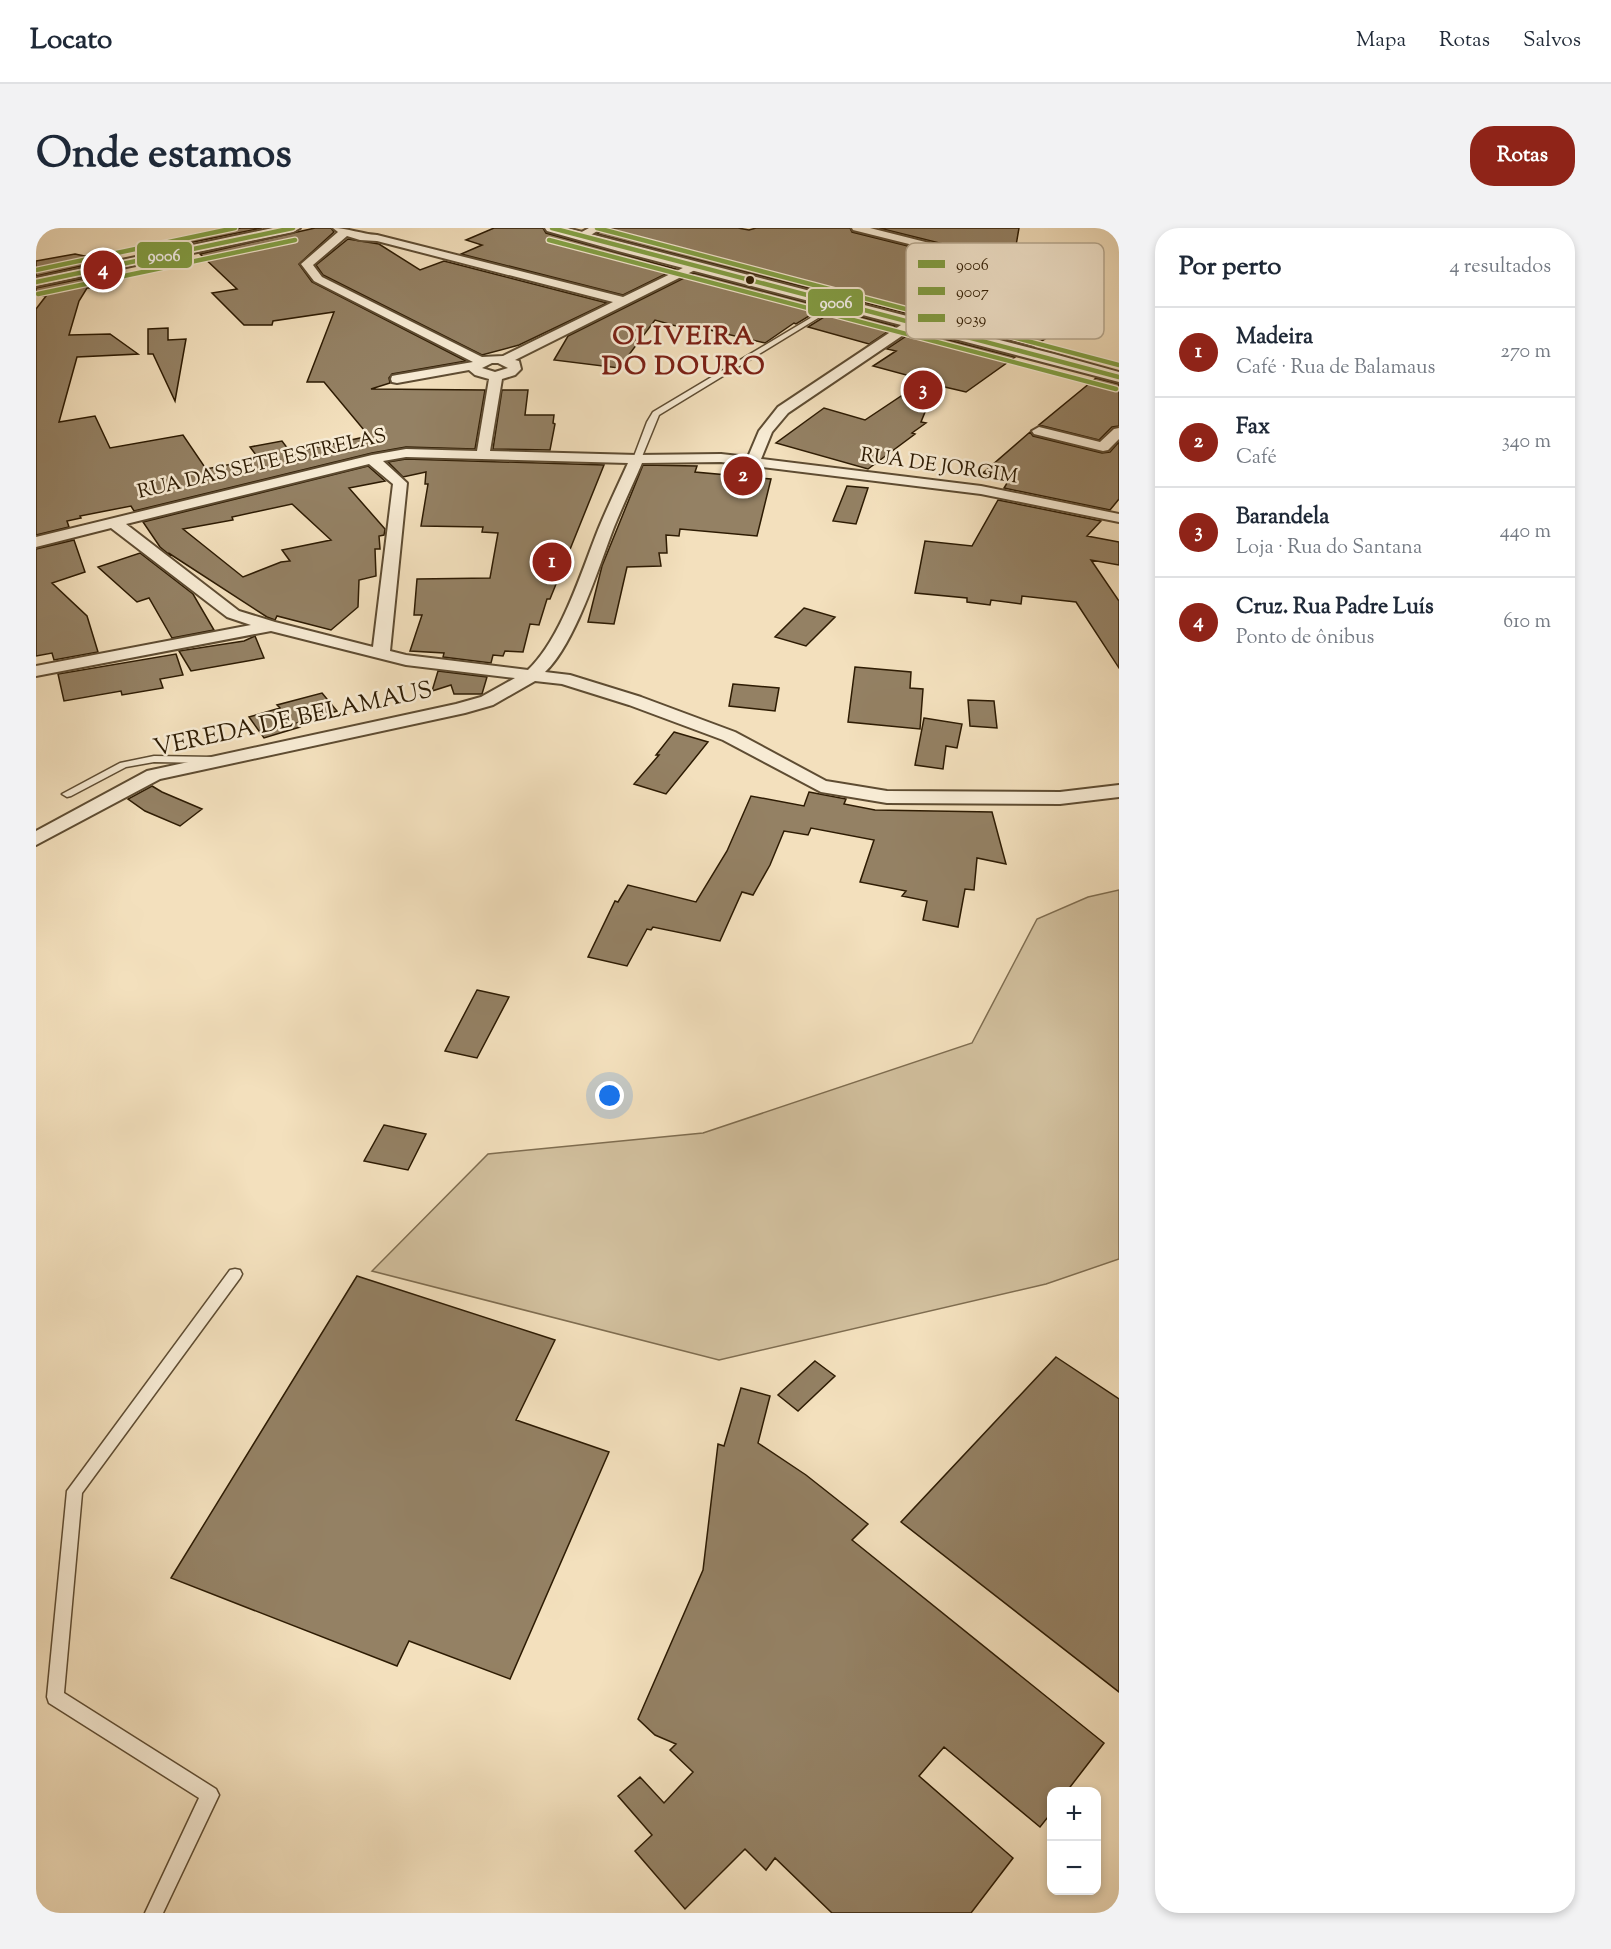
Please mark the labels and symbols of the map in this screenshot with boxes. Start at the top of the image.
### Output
line badge: 9006 [136,241,193,269]
legend [906,243,1104,339]
text: 9006 [148,246,180,269]
pin: 4 [84,248,122,292]
text: 9006 [956,255,989,278]
unlabelled marker [744,274,756,286]
text: 9007 [956,282,989,305]
line badge: 9006 [807,288,864,317]
text: 9006 [820,293,852,316]
text: 9039 [956,309,987,332]
district label: OLIVEIRA DO DOURO [602,319,766,386]
pin: 3 [904,368,942,412]
street label: RUA DAS SETE ESTRELAS [135,422,389,508]
street label: RUA DE JORGIM [858,442,1020,492]
pin: 2 [724,454,762,498]
pin: 1 [532,540,572,584]
street label: VEREDA DE BELAMAUS [150,674,436,766]
your location [595,1081,624,1110]

